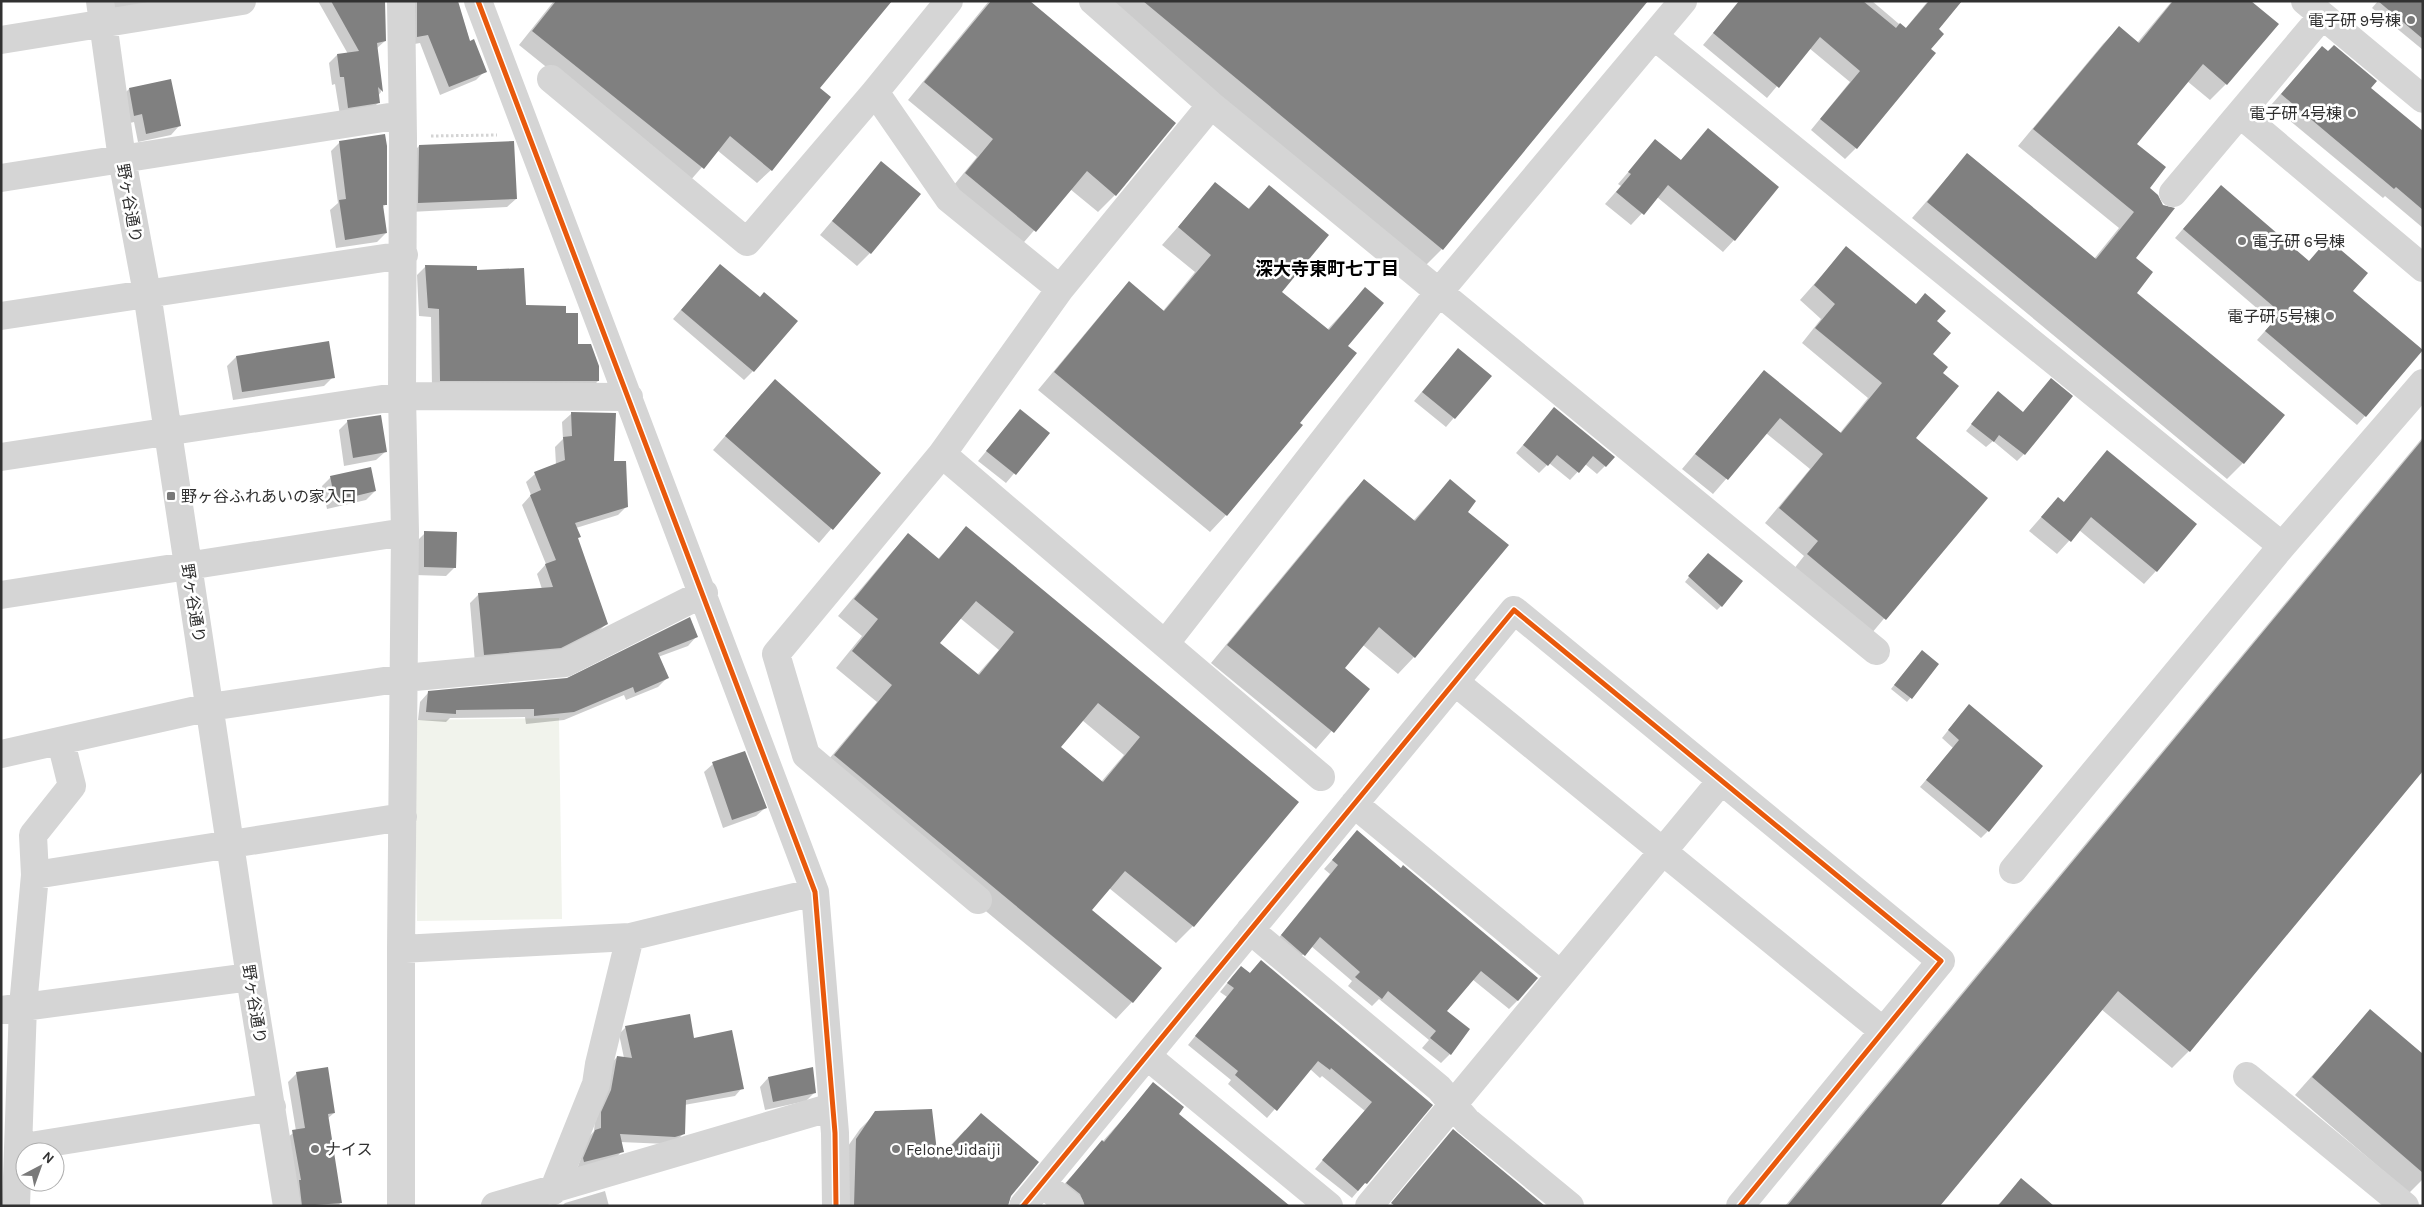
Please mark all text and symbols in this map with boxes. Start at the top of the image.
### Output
place label: 電子研 9号棟 [2308,11,2401,30]
marker: 電子研 9号棟 [2405,14,2417,26]
place label: 電子研 4号棟 [2249,104,2342,123]
marker: 電子研 4号棟 [2346,107,2358,119]
street label: 野ヶ谷通り [113,162,146,244]
place label: 電子研 6号棟 [2252,232,2345,251]
marker: 電子研 6号棟 [2236,235,2248,247]
district label: 深大寺東町七丁目 [1255,258,1399,280]
place label: 電子研 5号棟 [2227,307,2320,326]
marker: 電子研 5号棟 [2324,310,2336,322]
place label: 野ヶ谷ふれあいの家入口 [181,487,357,506]
marker: 野ヶ谷ふれあいの家入口 [165,490,177,502]
street label: 野ヶ谷通り [178,562,209,644]
street label: 野ヶ谷通り [239,963,270,1045]
place label: ナイス [325,1140,373,1159]
place label: Felone Jidaiji [906,1140,1001,1159]
north arrow [15,1142,65,1192]
marker: ナイス [309,1143,321,1155]
marker: Felone Jidaiji [890,1143,902,1155]
text: N [39,1148,58,1167]

